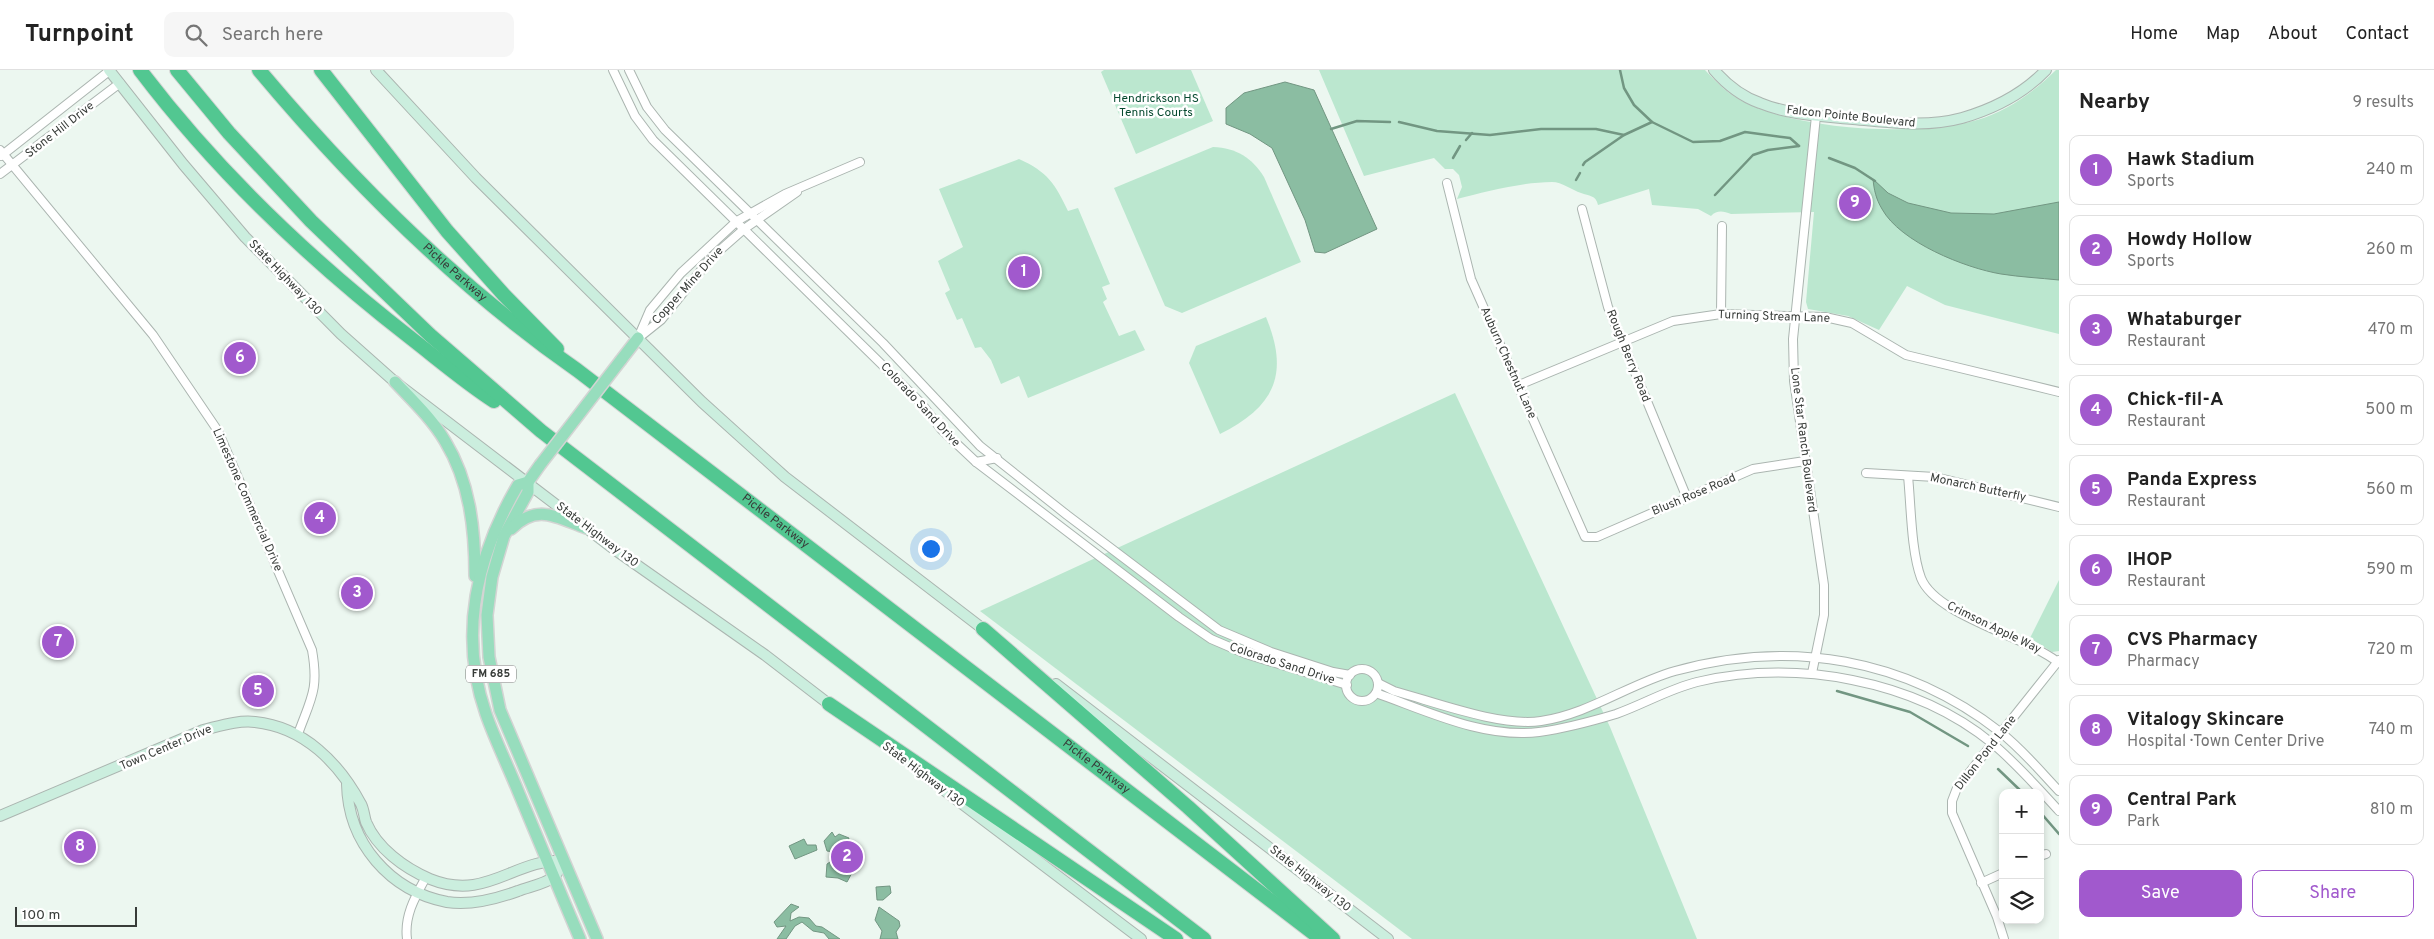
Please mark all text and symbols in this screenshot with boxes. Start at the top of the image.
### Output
search box [164,12,514,57]
text: Turnpoint [25,20,134,50]
icon: search [182,21,210,49]
text: Search here [222,23,323,47]
text: Home [2130,23,2178,46]
text: Map [2206,23,2240,46]
text: About [2268,23,2317,46]
text: Contact [2345,23,2409,46]
text: Nearby [2079,89,2150,116]
park label: Hendrickson HS Tennis Courts [1113,91,1199,121]
text: 9 results [2352,93,2414,113]
street label: Stone Hill Drive [22,98,98,162]
street label: Falcon Pointe Boulevard [1786,102,1916,132]
text: Hawk Stadium [2127,148,2255,172]
text: 1 [2093,160,2099,180]
text: 240 m [2366,160,2413,180]
text: Sports [2127,172,2175,192]
pin: 9 [1839,184,1871,222]
text: Howdy Hollow [2127,228,2252,252]
street label: State Highway 130 [245,237,325,319]
street label: Pickle Parkway [419,240,490,306]
text: 2 [2091,240,2101,260]
text: 260 m [2366,240,2413,260]
street label: Copper Mine Drive [649,244,727,328]
text: Sports [2127,252,2175,272]
pin: 1 [1008,253,1040,291]
street label: Auburn Chestnut Lane [1476,305,1540,421]
street label: Rough Berry Road [1602,307,1654,405]
street label: Turning Stream Lane [1718,307,1830,327]
text: Whataburger [2127,308,2242,332]
text: 3 [2091,320,2101,340]
text: 470 m [2368,320,2413,340]
text: Restaurant [2127,332,2206,352]
pin: 6 [224,339,256,377]
street label: Colorado Sand Drive [877,359,963,451]
street label: Lone Star Ranch Boulevard [1786,367,1820,513]
text: Chick-fil-A [2127,388,2224,412]
text: 4 [2091,400,2101,420]
text: 500 m [2365,400,2413,420]
text: Restaurant [2127,412,2206,432]
street label: Limestone Commercial Drive [208,426,286,574]
text: Panda Express [2127,468,2257,492]
street label: Blush Rose Road [1650,470,1738,520]
street label: Monarch Butterfly [1929,470,2027,506]
text: 5 [2091,480,2101,500]
text: 560 m [2366,480,2413,500]
street label: Pickle Parkway [738,491,812,553]
text: Restaurant [2127,492,2206,512]
pin: 4 [304,499,336,537]
street label: State Highway 130 [553,499,641,571]
your location [918,536,944,562]
text: IHOP [2127,548,2172,572]
text: 6 [2091,560,2101,580]
text: 590 m [2366,560,2413,580]
text: Restaurant [2127,572,2206,592]
pin: 3 [341,574,373,612]
street label: Crimson Apple Way [1944,598,2044,658]
pin: 7 [42,623,74,661]
text: CVS Pharmacy [2127,628,2258,652]
street label: Colorado Sand Drive [1227,639,1337,689]
text: 7 [2092,640,2100,660]
text: 720 m [2368,640,2413,660]
text: Pharmacy [2127,652,2200,672]
road number: FM 685 [466,666,516,682]
pin: 5 [242,672,274,710]
text: Vitalogy Skincare [2127,708,2284,732]
street label: Dillon Pond Lane [1952,712,2020,794]
text: 8 [2091,720,2101,740]
text: 740 m [2369,720,2413,740]
street label: Town Center Drive [118,721,214,775]
text: Hospital · Town Center Drive [2127,732,2324,752]
street label: Pickle Parkway [1059,736,1133,798]
street label: State Highway 130 [879,739,967,811]
text: Central Park [2127,788,2237,812]
map controls [1999,789,2044,924]
button: + [1999,789,2044,834]
text: 9 [2091,800,2101,820]
text: 810 m [2370,800,2413,820]
text: Park [2127,812,2160,832]
pin: 8 [64,828,96,866]
button: − [1999,834,2044,879]
pin: 2 [831,838,863,876]
street label: State Highway 130 [1266,842,1354,916]
button: Save [2079,870,2242,917]
button: Share [2252,870,2414,917]
button: layers [1999,879,2044,924]
scale bar [15,904,138,927]
text: 100 m [22,907,60,924]

